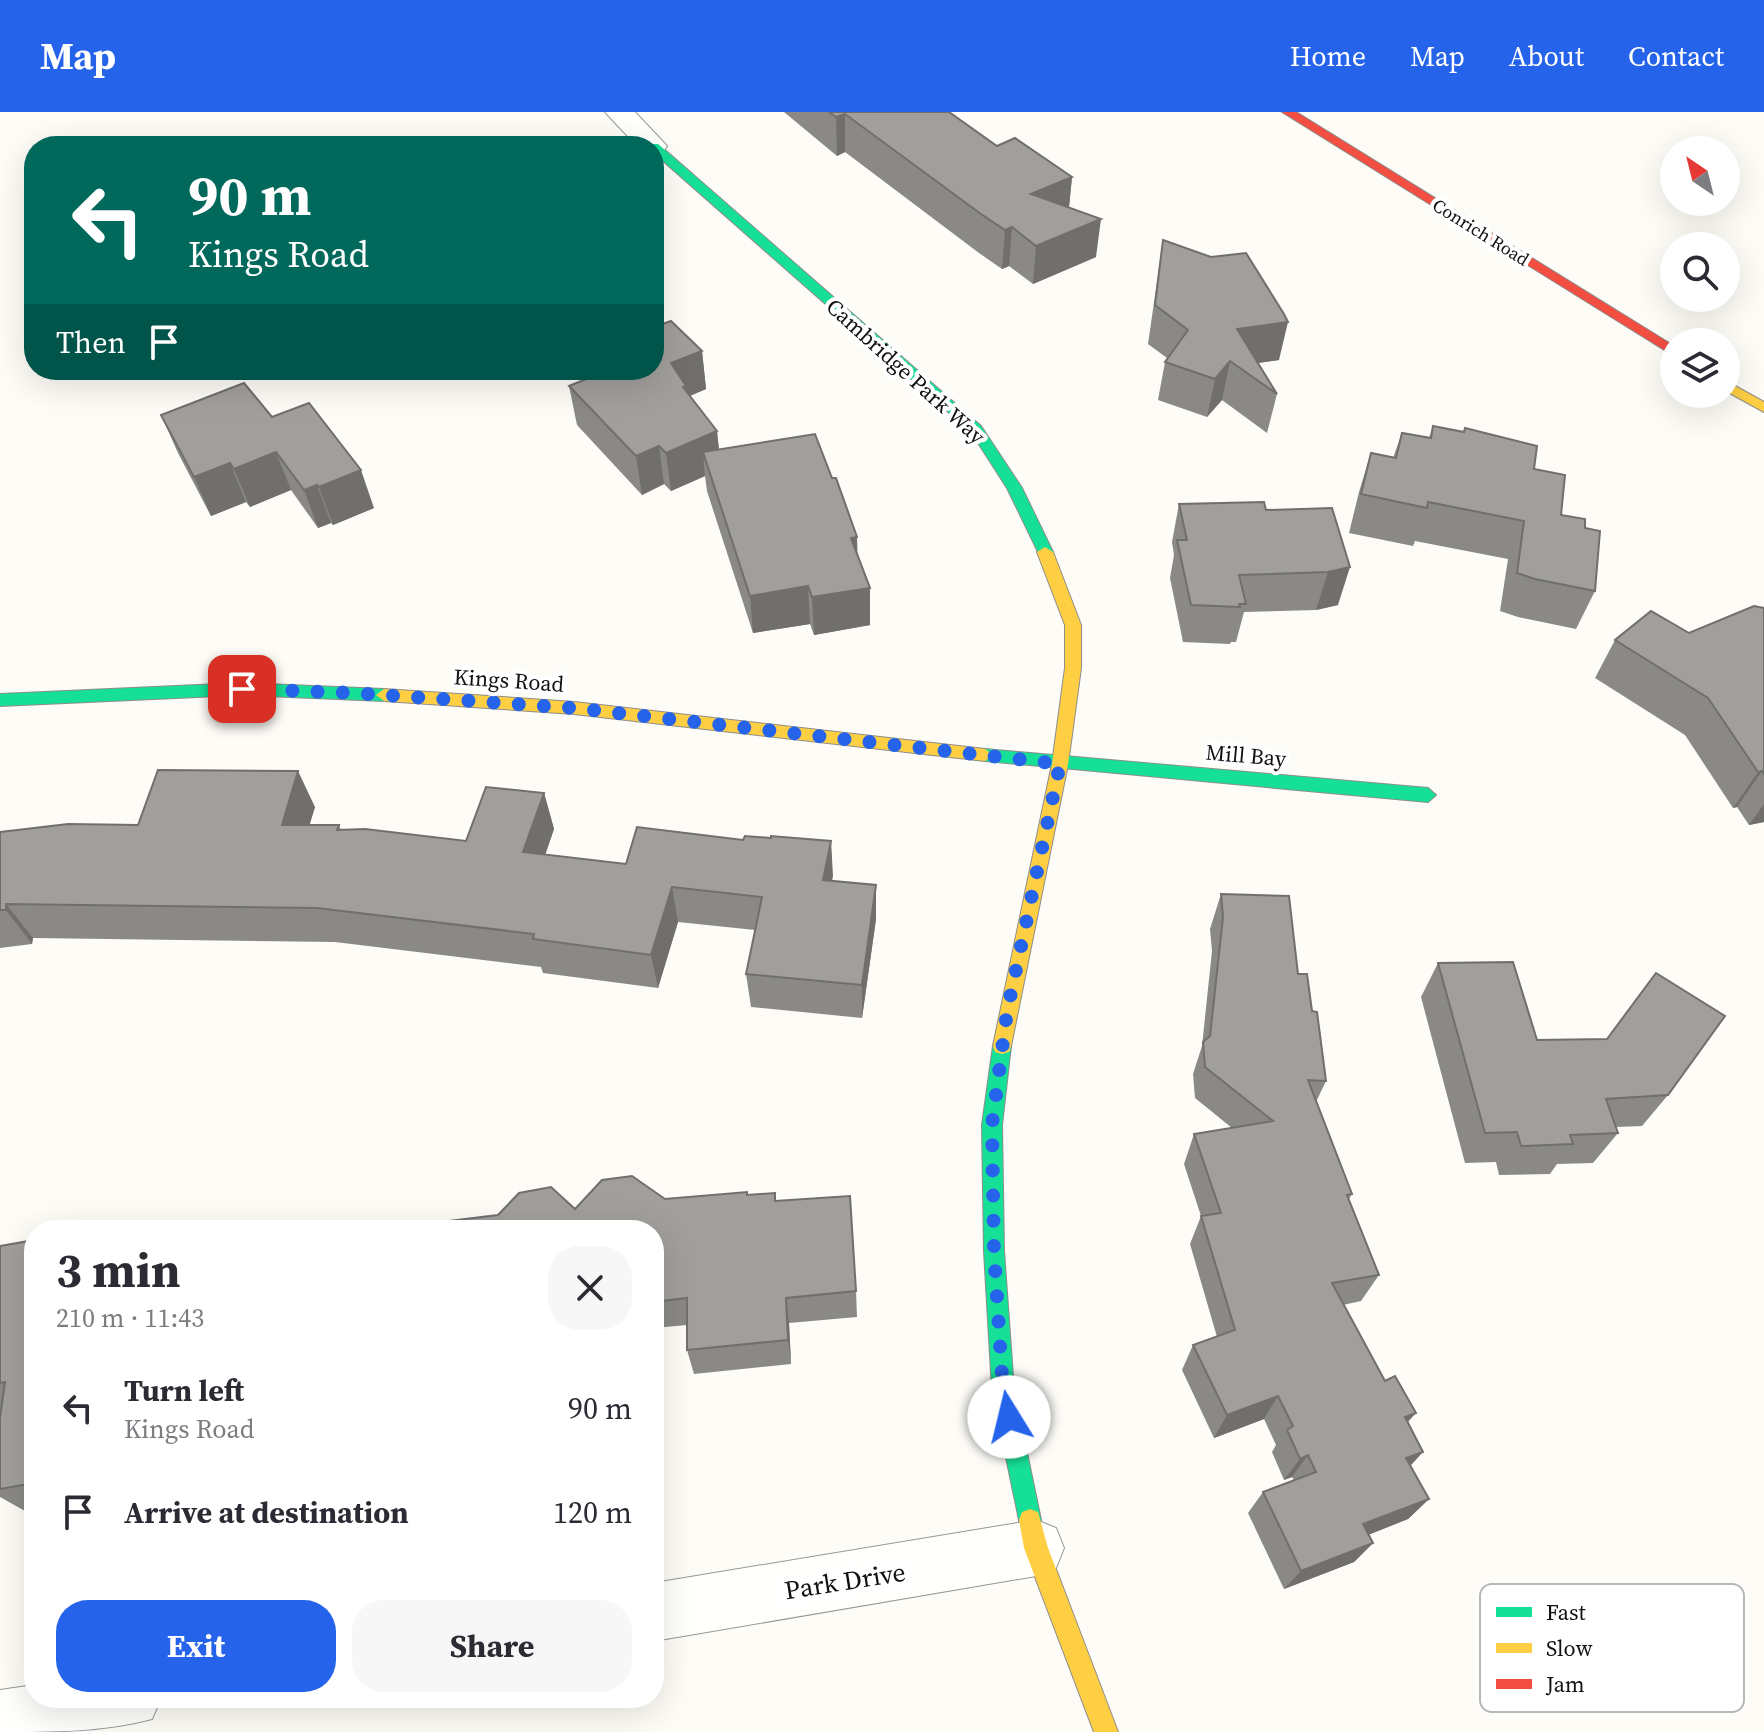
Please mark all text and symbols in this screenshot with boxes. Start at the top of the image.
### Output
text: Map [40,30,116,82]
text: Home [1290,37,1366,75]
text: Map [1410,37,1465,75]
text: About [1509,37,1584,75]
text: Contact [1628,37,1724,75]
north arrow [1660,136,1740,216]
map controls [1660,136,1740,408]
text: 90 m [188,157,311,234]
icon: left [56,168,160,272]
street label: Conrich Road [1428,192,1534,272]
text: Kings Road [188,230,369,279]
button: search [1660,232,1740,312]
street label: Cambridge Park Way [820,291,993,451]
icon: arrive [142,320,186,364]
text: Then [56,322,126,363]
button: layers [1660,328,1740,408]
pin [208,655,276,723]
street label: Kings Road [453,661,566,699]
icon: arrive [220,667,264,711]
street label: Mill Bay [1204,737,1288,774]
text: 3 min [56,1237,181,1303]
button: close [548,1246,632,1330]
text: 210 m · 11:43 [56,1300,204,1336]
text: Turn left [124,1370,244,1411]
position arrow [967,1375,1051,1459]
icon: left [56,1386,100,1430]
text: 90 m [568,1388,632,1429]
text: Kings Road [124,1411,255,1447]
icon: arrive [56,1490,100,1534]
text: Arrive at destination [124,1492,409,1533]
text: 120 m [553,1492,632,1533]
street label: Park Drive [782,1554,908,1608]
legend [1480,1584,1744,1712]
text: Fast [1546,1597,1587,1627]
button: Exit [56,1600,336,1692]
button: Share [352,1600,632,1692]
text: Slow [1546,1633,1593,1663]
text: Jam [1545,1669,1585,1699]

